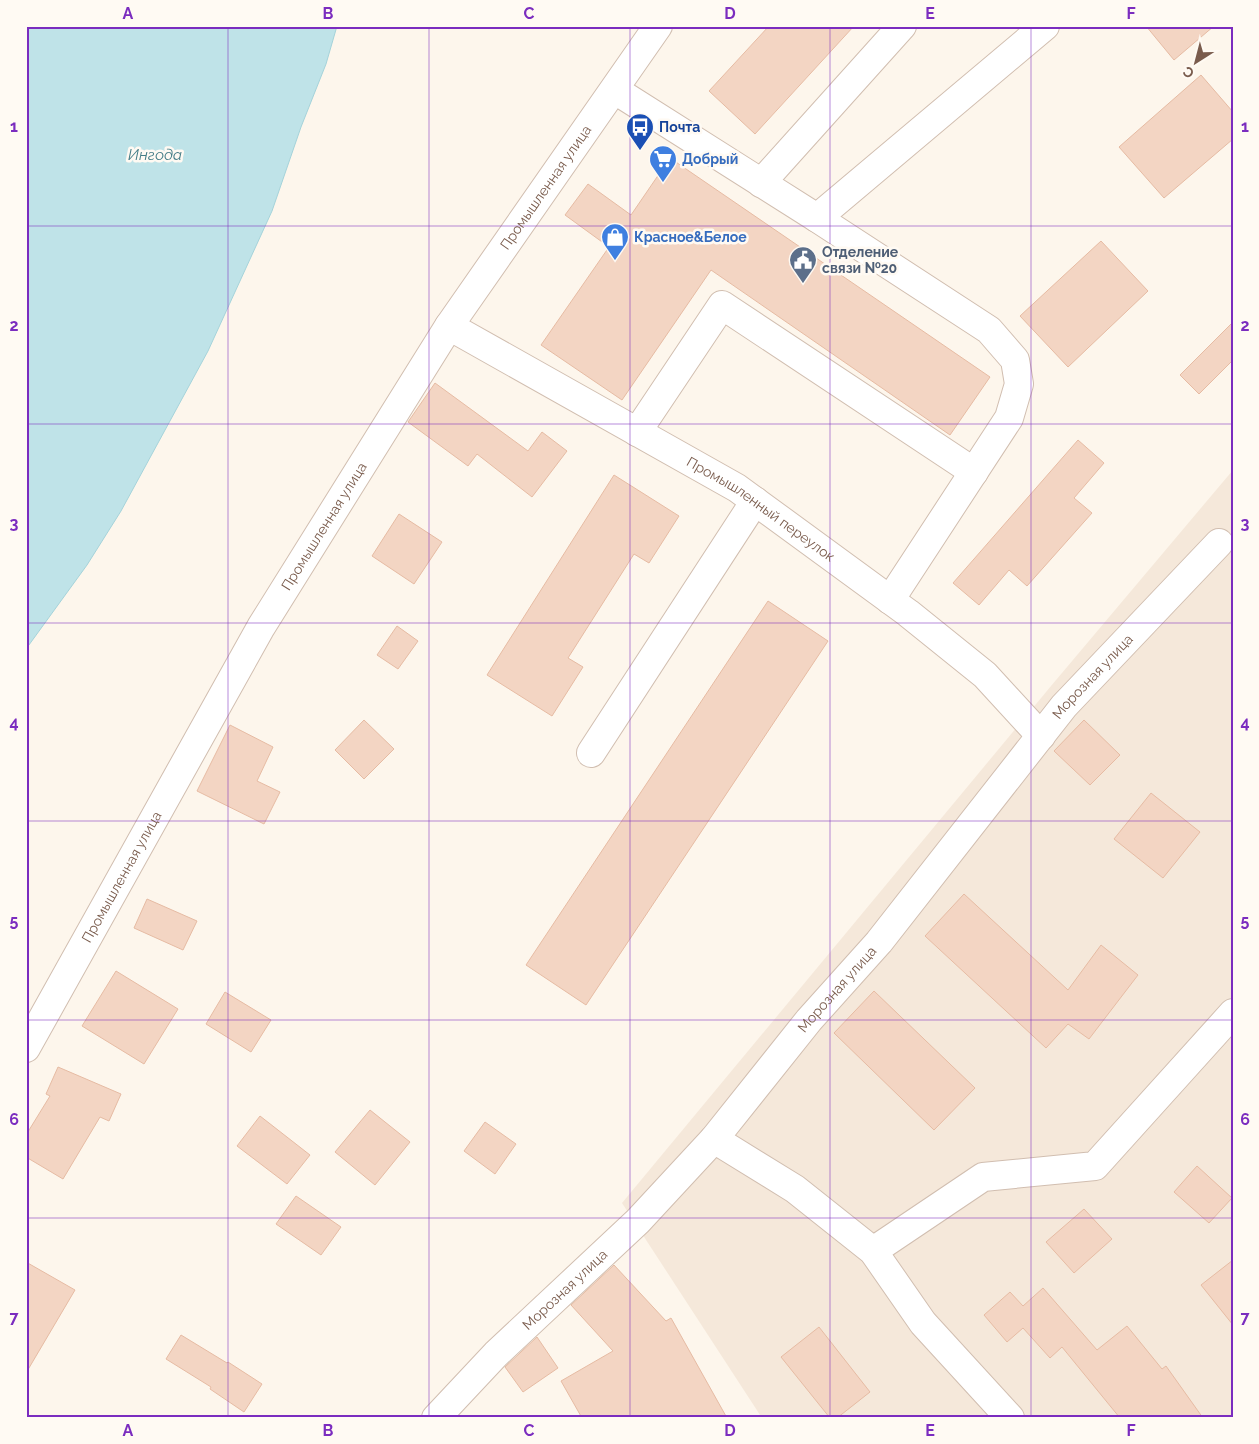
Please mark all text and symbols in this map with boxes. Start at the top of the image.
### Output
text: A [123,4,134,23]
text: B [323,4,334,23]
text: C [524,4,535,23]
text: D [724,4,736,23]
text: E [925,4,935,23]
text: F [1126,4,1136,23]
north arrow [1172,38,1222,88]
text: С [1179,63,1197,82]
bus stop icon: Почта [625,112,655,151]
text: 1 [10,117,18,136]
text: 1 [1241,117,1249,136]
place label: Почта [659,119,700,135]
street label: Промышленная улица [497,122,594,253]
supermarket icon: Добрый [648,144,678,183]
water label: Ингода [128,146,182,164]
place label: Добрый [682,151,738,167]
shop icon: Красное&Белое [600,222,630,261]
place label: Красное&Белое [634,229,747,245]
place label: Отделение связи №20 [822,244,899,276]
public building icon: Отделение связи №20 [788,245,818,284]
text: 2 [9,316,19,335]
text: 2 [1240,316,1250,335]
street label: Промышленный переулок [684,453,838,565]
street label: Промышленная улица [278,459,370,593]
text: 3 [10,514,19,533]
text: 3 [1241,514,1250,533]
street label: Морозная улица [1049,631,1136,722]
text: 4 [9,713,19,732]
text: 4 [1240,713,1250,732]
street label: Промышленная улица [79,808,165,945]
text: 5 [10,911,19,930]
text: 5 [1241,911,1250,930]
street label: Морозная улица [794,943,879,1035]
text: 6 [9,1110,19,1129]
text: 6 [1240,1110,1250,1129]
street label: Морозная улица [519,1246,610,1333]
text: 7 [10,1308,19,1327]
text: 7 [1241,1308,1250,1327]
text: A [123,1421,134,1440]
text: B [323,1421,334,1440]
text: C [524,1421,535,1440]
text: D [724,1421,736,1440]
text: E [925,1421,935,1440]
text: F [1126,1421,1136,1440]

